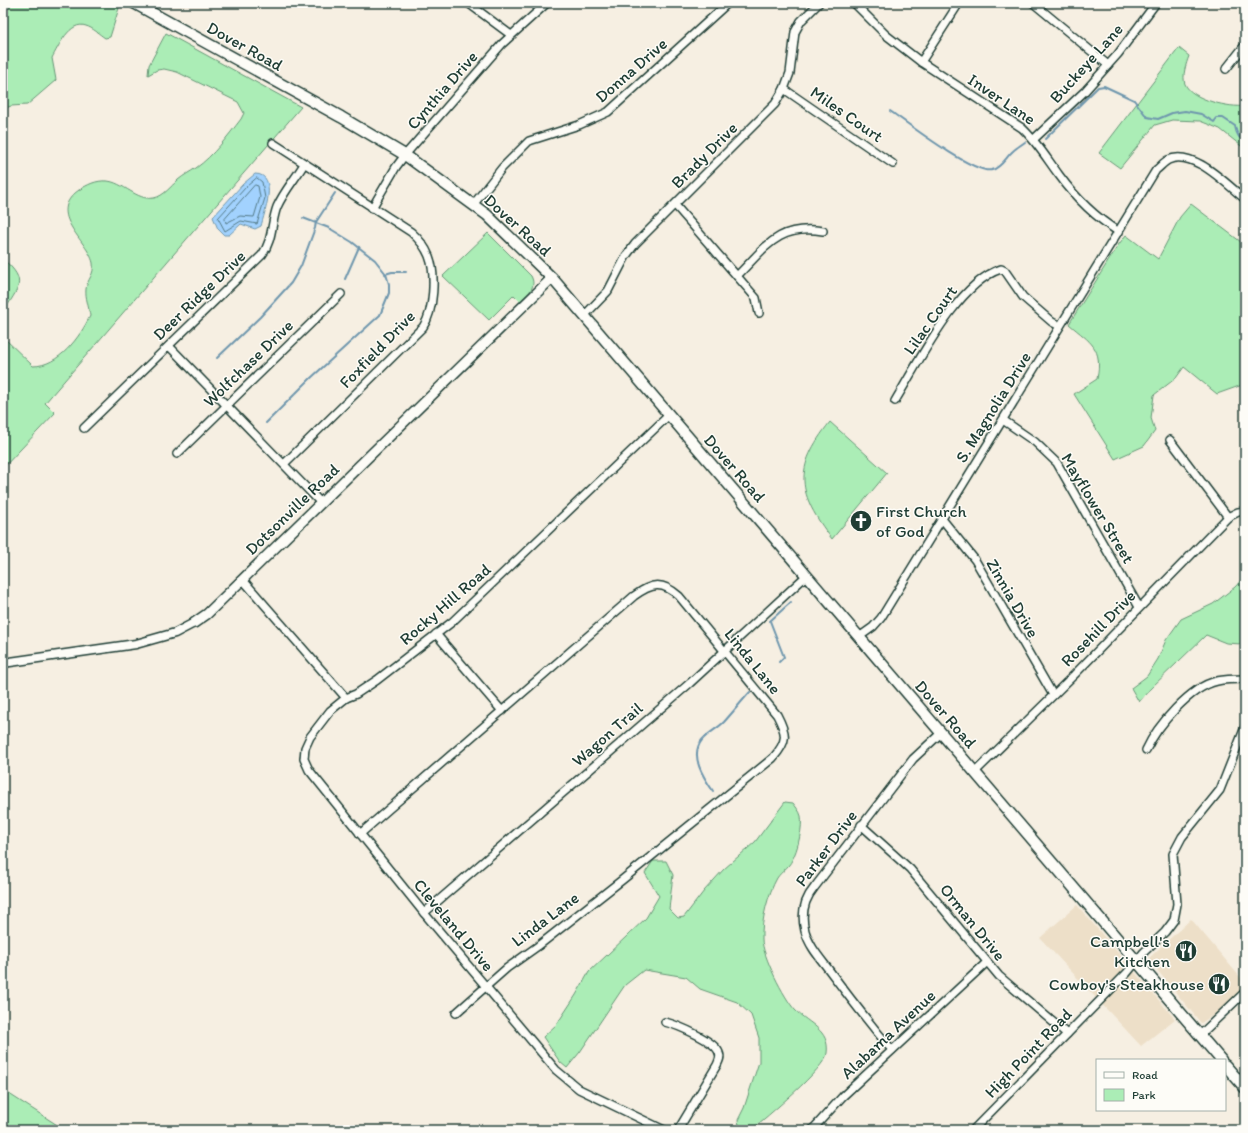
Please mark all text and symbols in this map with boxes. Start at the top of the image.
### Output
street label: Dover Road [204,17,287,75]
street label: Buckeye Lane [1045,19,1127,107]
street label: Donna Drive [591,33,671,107]
street label: Cynthia Drive [402,47,482,133]
street label: Inver Lane [964,69,1040,129]
street label: Miles Court [807,82,887,146]
street label: Brady Drive [667,118,741,192]
street label: Dover Road [480,190,556,261]
street label: Deer Ridge Drive [149,246,249,344]
street label: Lilac Court [899,282,961,358]
street label: Foxfield Drive [335,306,419,392]
street label: Wolfchase Drive [199,315,297,411]
street label: S. Magnolia Drive [951,348,1035,466]
street label: Dover Road [700,430,770,507]
street label: Mayflower Street [1057,449,1139,567]
street label: Dotsonville Road [241,459,344,559]
place label: First Church of God [876,501,967,541]
church icon: First Church of God [848,508,874,534]
street label: Zinnia Drive [982,555,1044,641]
street label: Rocky Hill Road [395,559,495,649]
street label: Rosehill Drive [1056,585,1140,671]
street label: Linda Lane [720,624,786,698]
street label: Dover Road [911,676,981,753]
street label: Wagon Trail [567,698,647,770]
street label: Parker Drive [791,806,861,890]
street label: Cleveland Drive [410,875,498,975]
street label: Orman Drive [936,879,1010,965]
street label: Linda Lane [507,887,583,951]
place label: Campbell's Kitchen [1090,931,1170,971]
restaurant icon: Campbell's Kitchen [1173,938,1199,964]
restaurant icon: Cowboy's Steakhouse [1206,971,1232,997]
place label: Cowboy's Steakhouse [1049,974,1204,994]
street label: Alabama Avenue [837,985,939,1083]
street label: High Point Road [980,1004,1076,1102]
legend [1096,1059,1226,1111]
text: Road [1132,1068,1158,1082]
text: Park [1132,1088,1156,1102]

